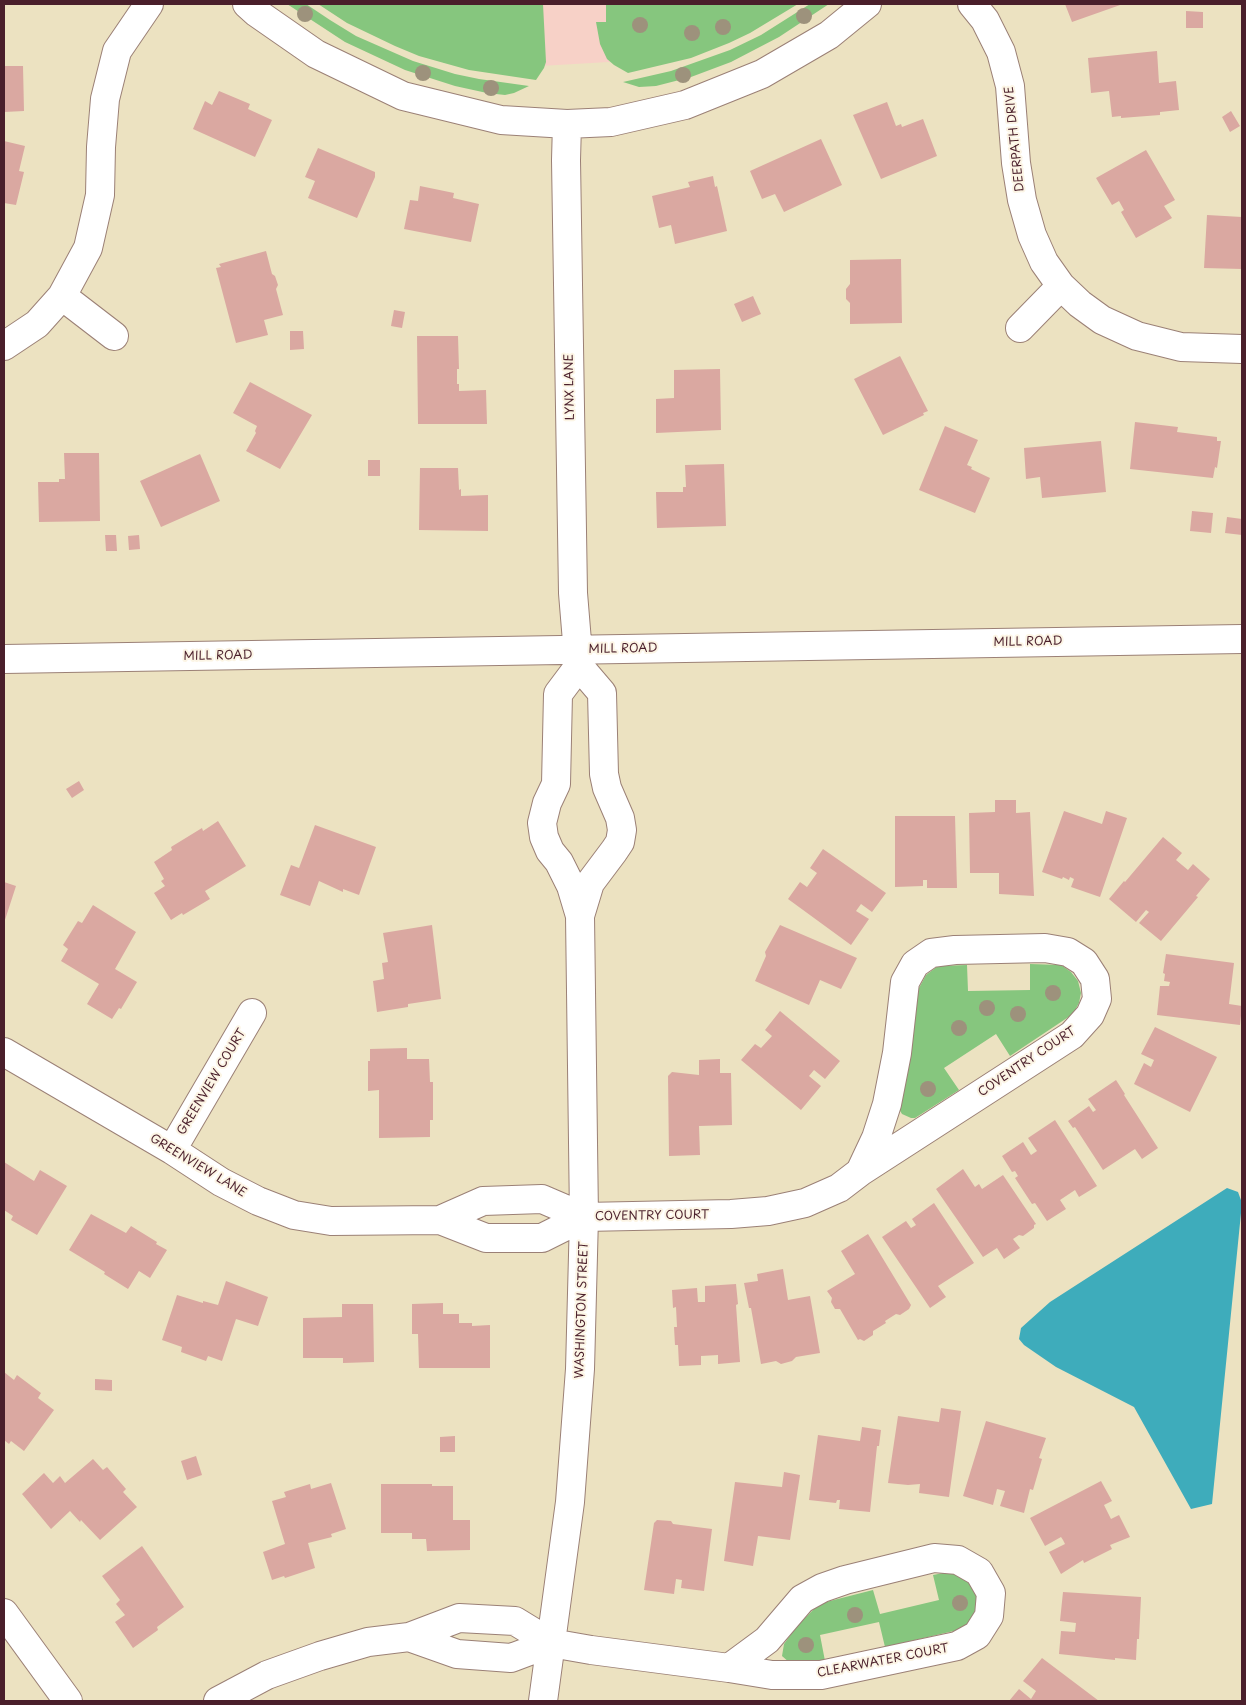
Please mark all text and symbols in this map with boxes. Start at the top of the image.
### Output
street label: DEERPATH DRIVE [1002,86,1028,192]
street label: LYNX LANE [562,354,578,420]
street label: MILL ROAD [993,634,1063,650]
street label: MILL ROAD [588,641,658,657]
street label: MILL ROAD [183,648,253,664]
street label: COVENTRY COURT [976,1024,1078,1100]
street label: GREENVIEW COURT [175,1026,249,1138]
street label: GREENVIEW LANE [147,1131,249,1201]
street label: COVENTRY COURT [595,1208,709,1224]
street label: WASHINGTON STREET [572,1241,592,1379]
street label: CLEARWATER COURT [816,1641,950,1681]

